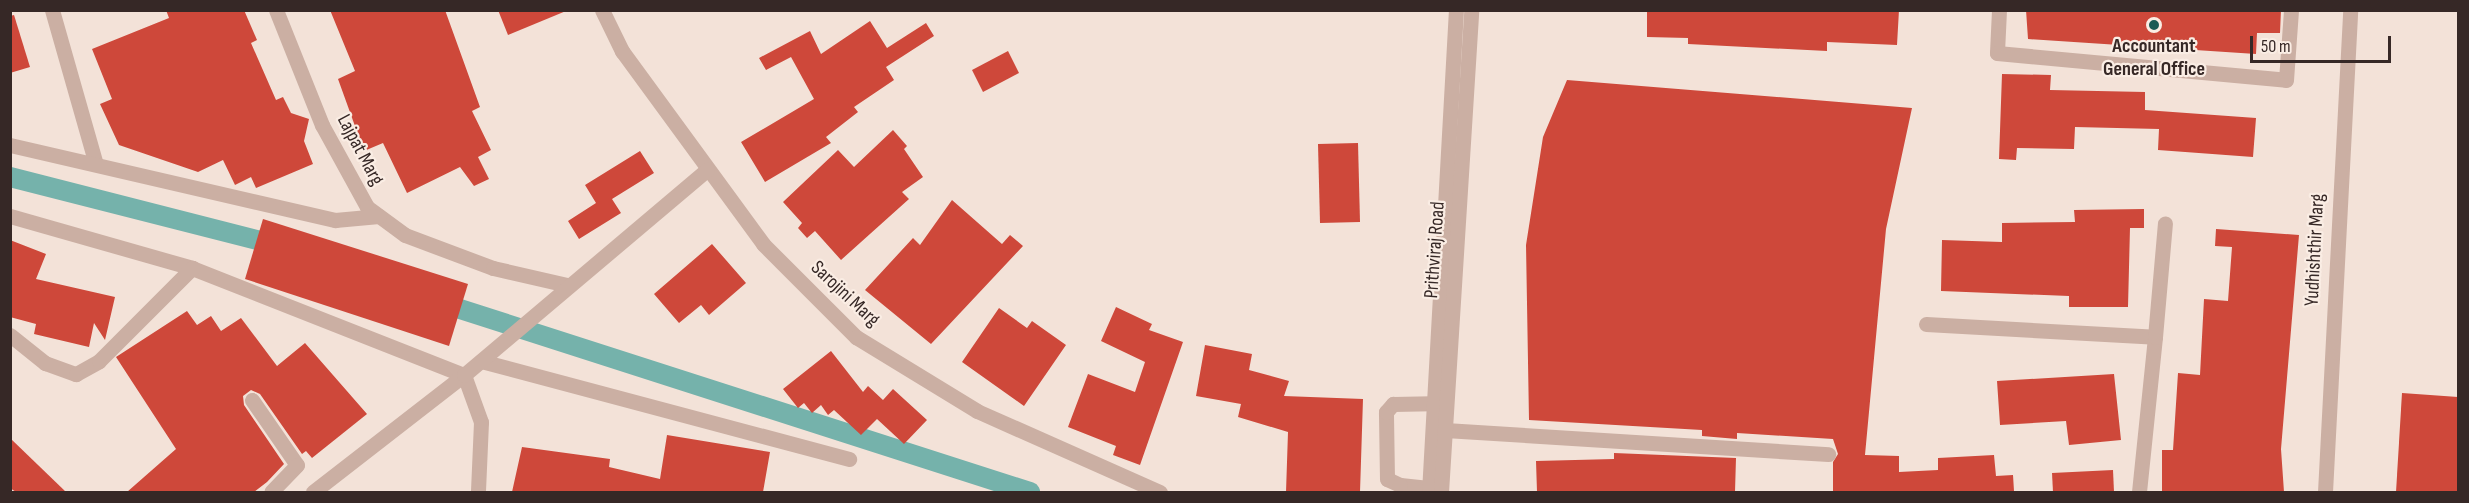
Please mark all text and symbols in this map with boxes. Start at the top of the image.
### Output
marker: Accountant General Office [2147,18,2161,32]
scale bar [2253,24,2394,62]
place label: Accountant General Office [2103,35,2205,82]
text: 50 m [2261,36,2291,57]
street label: Lajpat Marg [331,111,389,189]
street label: Yudhishthir Marg [2300,193,2330,307]
street label: Prithviraj Road [1420,201,1450,299]
street label: Sarojini Marg [806,256,884,332]

